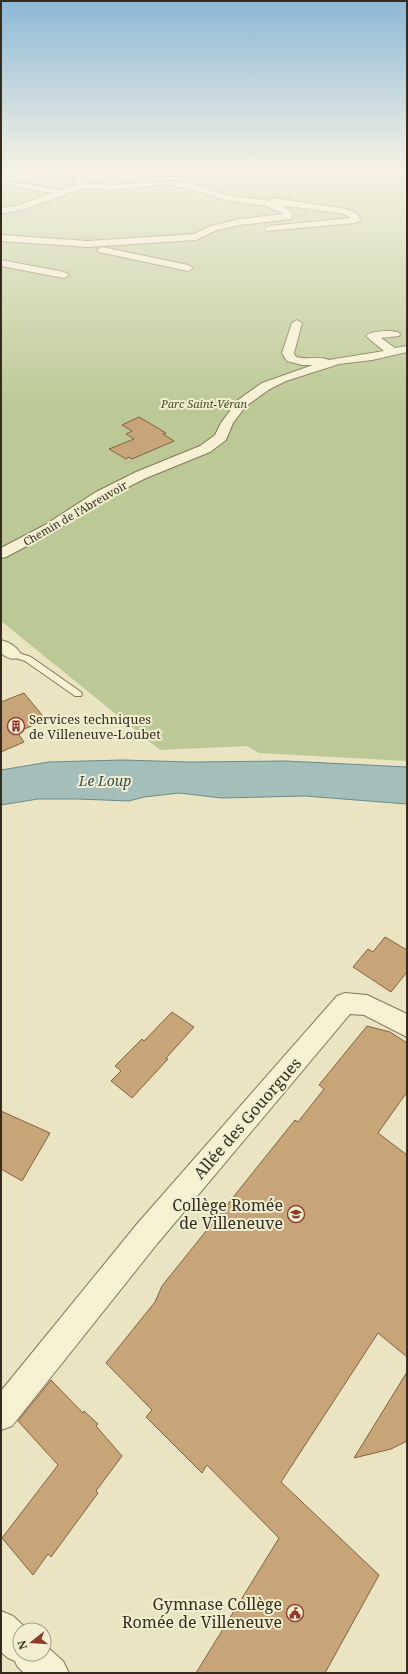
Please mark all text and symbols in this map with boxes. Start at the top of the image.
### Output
park label: Parc Saint-Véran [160,396,247,411]
street label: Chemin de l'Abreuvoir [20,477,131,549]
place label: Services techniques de Villeneuve-Loubet [29,710,161,743]
building icon: Services techniques de Villeneuve-Loubet [6,716,26,736]
water label: Le Loup [78,771,131,790]
street label: Allée des Gouorgues [188,1053,306,1183]
place label: Collège Romée de Villeneuve [172,1194,283,1234]
school or university icon: Collège Romée de Villeneuve [286,1204,306,1224]
place label: Gymnase Collège Romée de Villeneuve [122,1593,282,1633]
public building icon: Gymnase Collège Romée de Villeneuve [285,1603,305,1623]
north arrow [12,1622,52,1662]
text: N [13,1638,30,1651]

